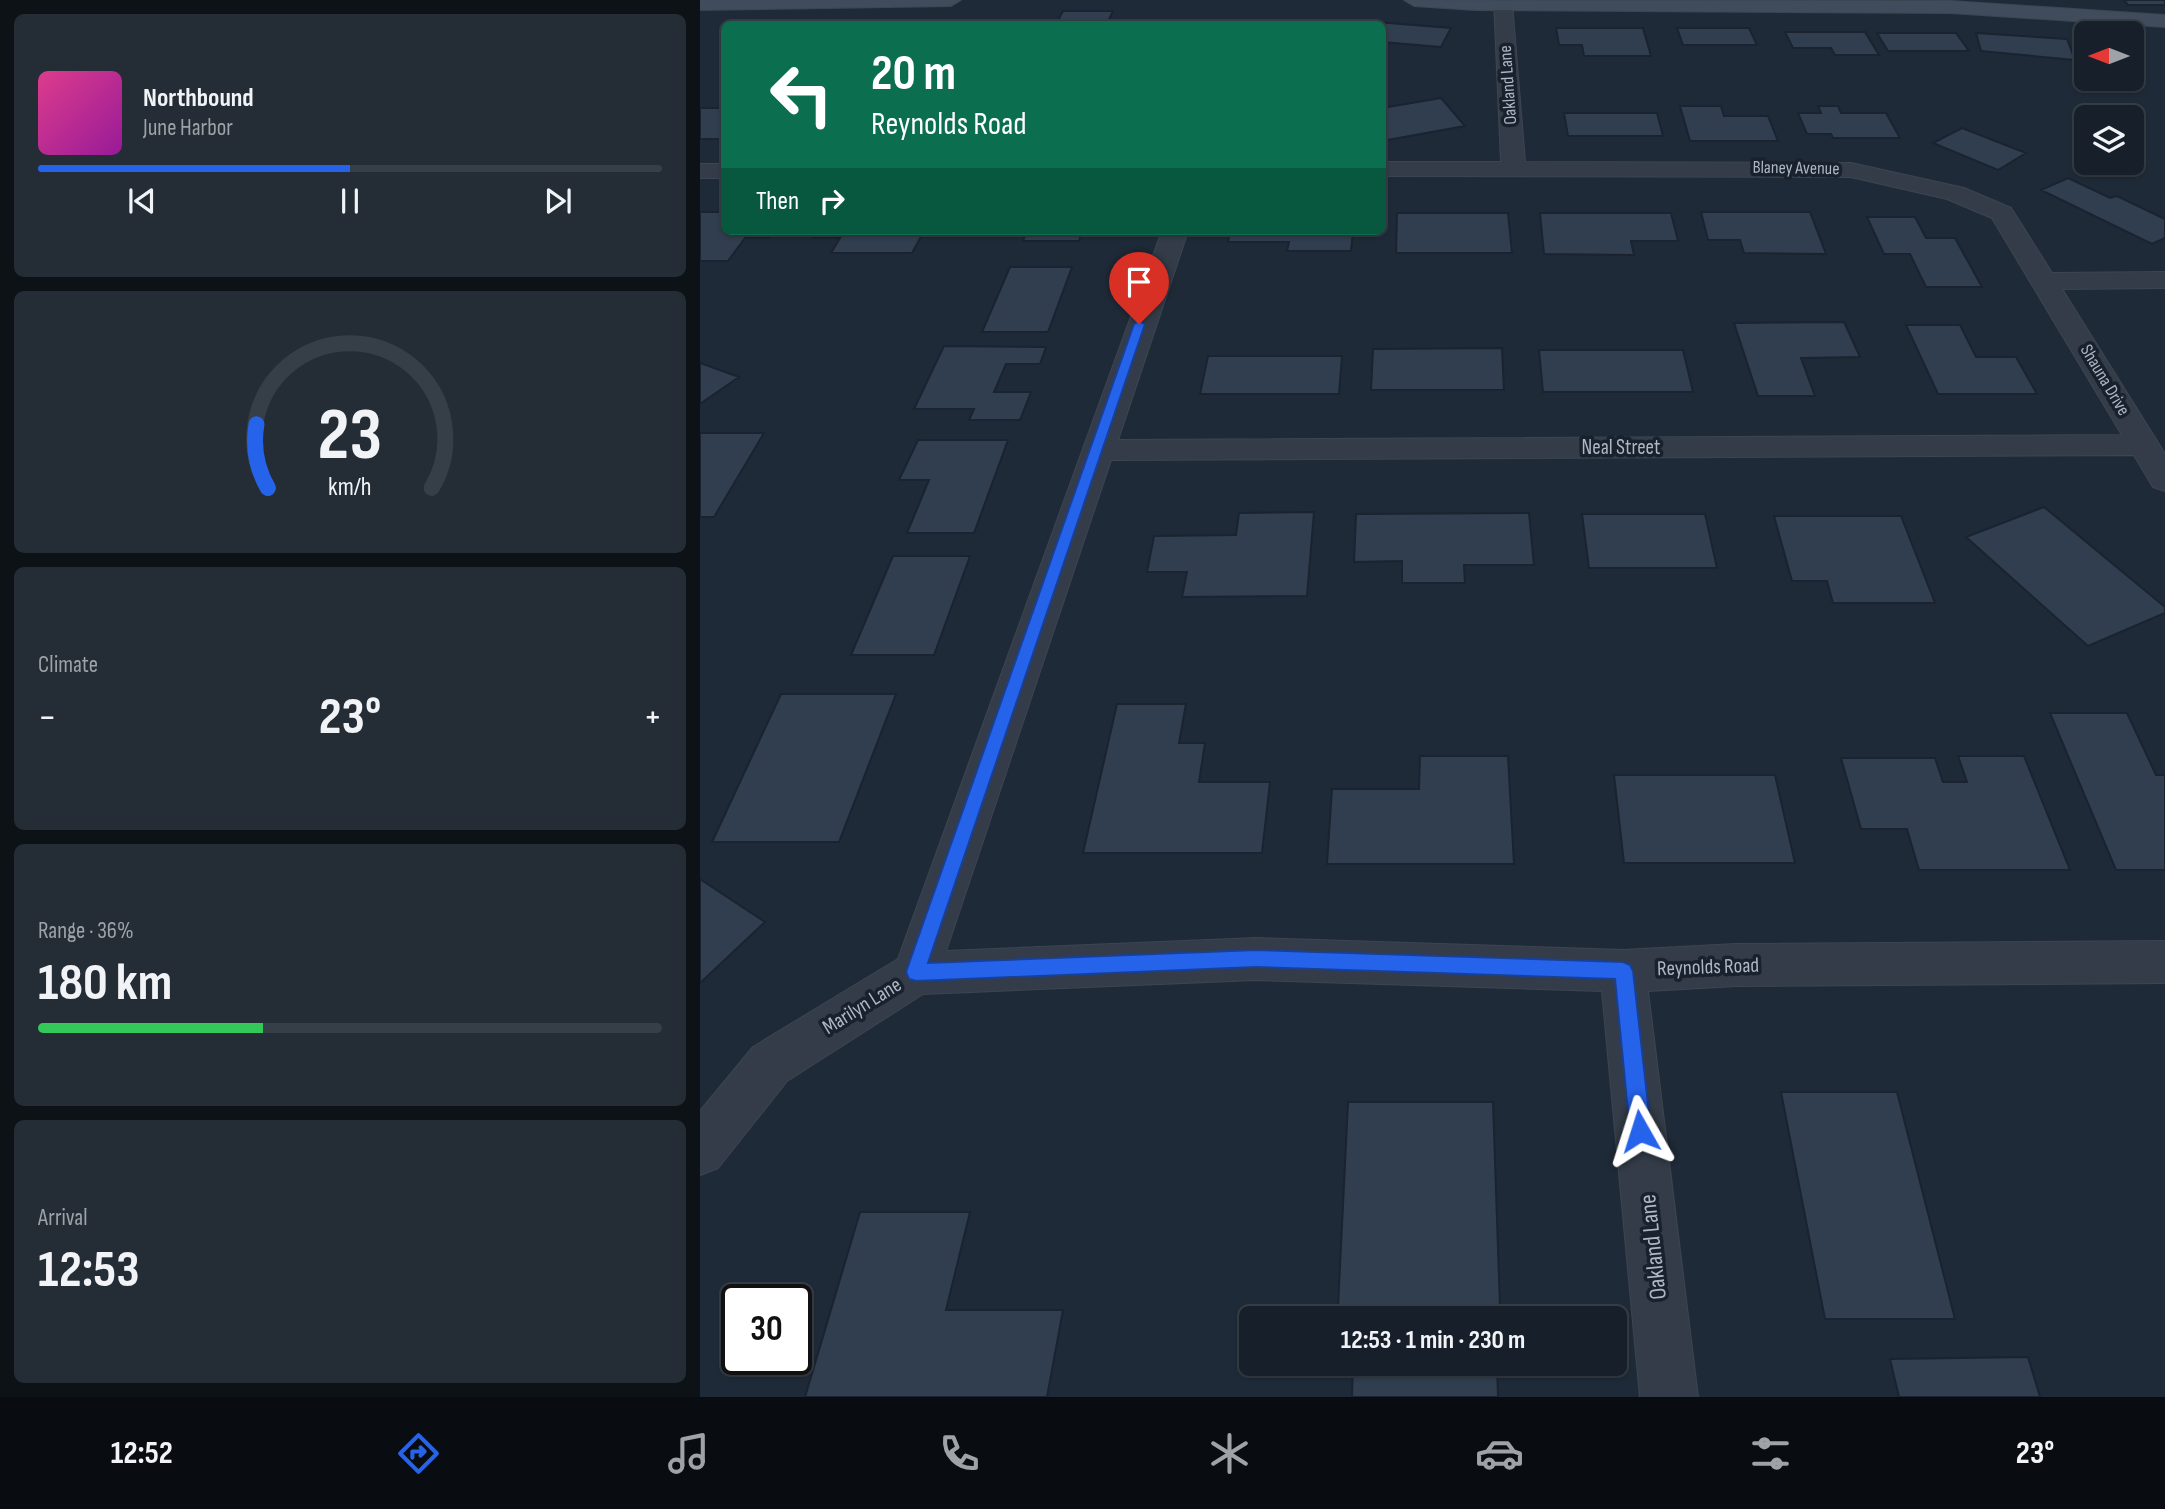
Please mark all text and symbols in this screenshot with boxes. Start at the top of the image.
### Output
north arrow [2074,21,2144,91]
map controls [2074,21,2144,175]
text: 20 m [871,45,956,104]
street label: Oakland Lane [1495,45,1521,125]
icon: left [756,49,847,140]
text: Northbound [143,83,254,114]
text: Reynolds Road [871,105,1027,144]
button: layers [2074,105,2144,175]
text: June Harbor [143,114,233,142]
street label: Blaney Avenue [1752,157,1840,179]
icon: previous [123,182,161,220]
icon: pause [331,182,369,220]
icon: next [539,182,577,220]
icon: right [813,182,851,220]
text: Then [756,186,799,217]
pin [1109,252,1169,324]
icon: arrive [1120,263,1158,301]
street label: Shauna Drive [2076,341,2134,419]
text: 23 [318,392,382,480]
street label: Neal Street [1582,435,1660,460]
text: km/h [328,472,372,503]
text: Climate [38,651,98,679]
text: 23° [319,686,381,749]
text: − [38,695,57,740]
text: + [643,695,662,740]
text: Range · 36% [38,917,134,945]
text: 180 km [38,952,172,1015]
street label: Reynolds Road [1657,953,1759,981]
street label: Marilyn Lane [818,972,906,1040]
position arrow [1603,1094,1677,1168]
street label: Oakland Lane [1633,1193,1673,1301]
text: Arrival [38,1204,87,1232]
text: 12:53 [38,1239,139,1302]
speed limit sign: 30 [721,1284,812,1375]
text: 12:53 · 1 min · 230 m [1341,1325,1525,1356]
icon: directions [394,1429,443,1478]
icon: music [664,1429,713,1478]
icon: phone [935,1429,984,1478]
icon: climate [1205,1429,1254,1478]
icon: car [1475,1429,1524,1478]
icon: filters [1746,1429,1795,1478]
text: 12:52 [111,1434,173,1473]
text: 23° [2016,1434,2054,1473]

